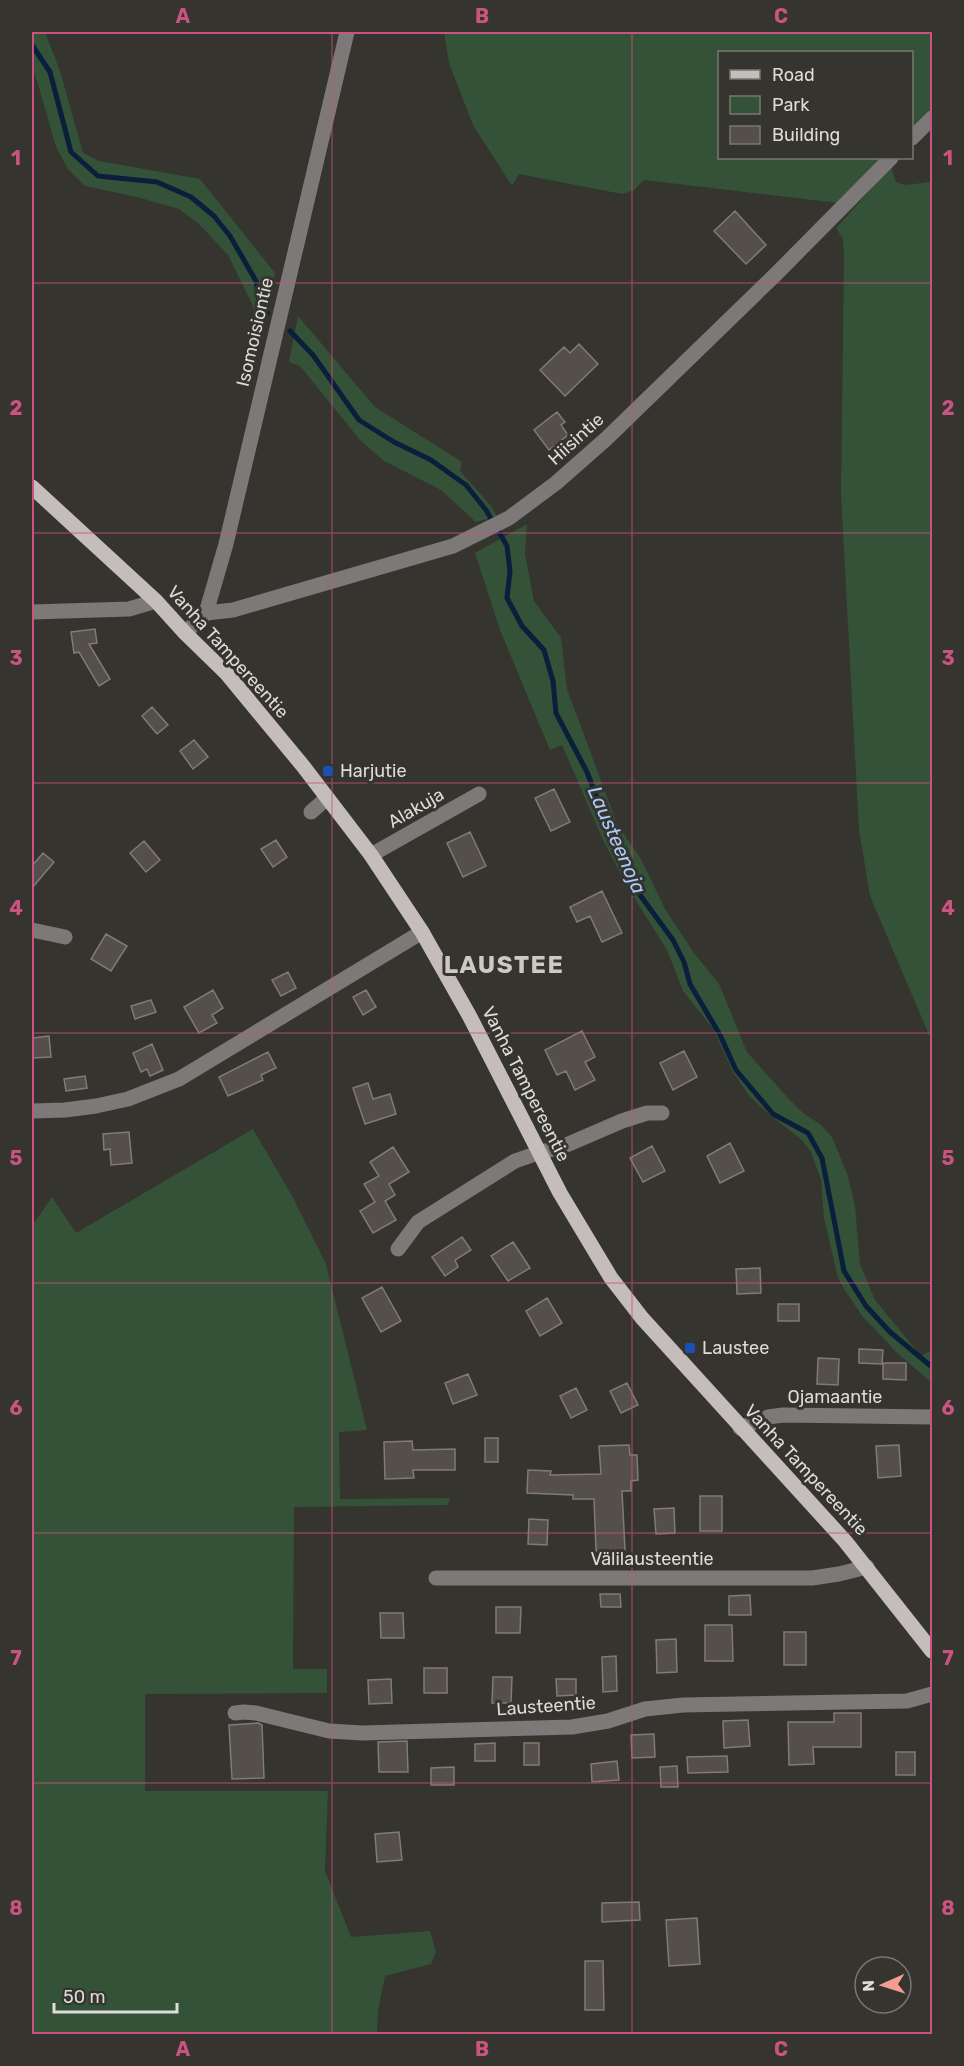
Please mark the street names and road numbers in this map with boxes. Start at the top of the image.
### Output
street label: Isomoisiontie [232,275,278,389]
street label: Hiisintie [544,408,608,470]
street label: Vanha Tampereentie [163,581,293,723]
street label: Alakuja [384,783,448,833]
street label: Vanha Tampereentie [477,1003,575,1165]
street label: Ojamaantie [788,1386,882,1408]
street label: Vanha Tampereentie [740,1400,872,1540]
street label: Välilausteentie [590,1548,714,1570]
street label: Lausteentie [496,1692,596,1720]

